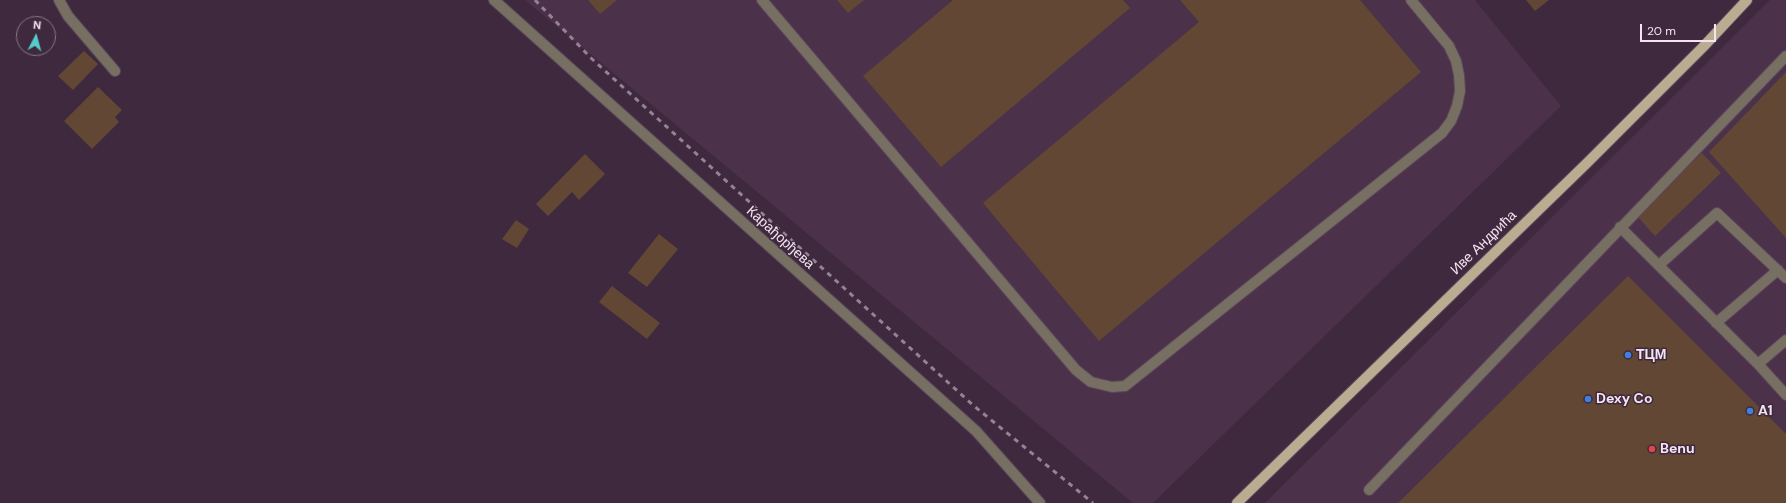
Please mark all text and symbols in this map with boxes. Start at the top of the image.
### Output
north arrow [16,16,56,56]
scale bar [1642,16,1718,42]
text: N [32,18,42,32]
text: 20 m [1647,23,1676,39]
street label: Карађорђева [743,203,817,273]
street label: Иве Андрића [1447,207,1521,279]
place label: ТЦМ [1636,347,1666,363]
marker: ТЦМ [1623,350,1633,360]
place label: Dexy Co [1596,391,1652,407]
marker: Dexy Co [1583,394,1593,404]
place label: A1 [1758,403,1773,419]
marker: A1 [1745,406,1755,416]
place label: Benu [1660,441,1695,457]
marker: Benu [1647,444,1657,454]

